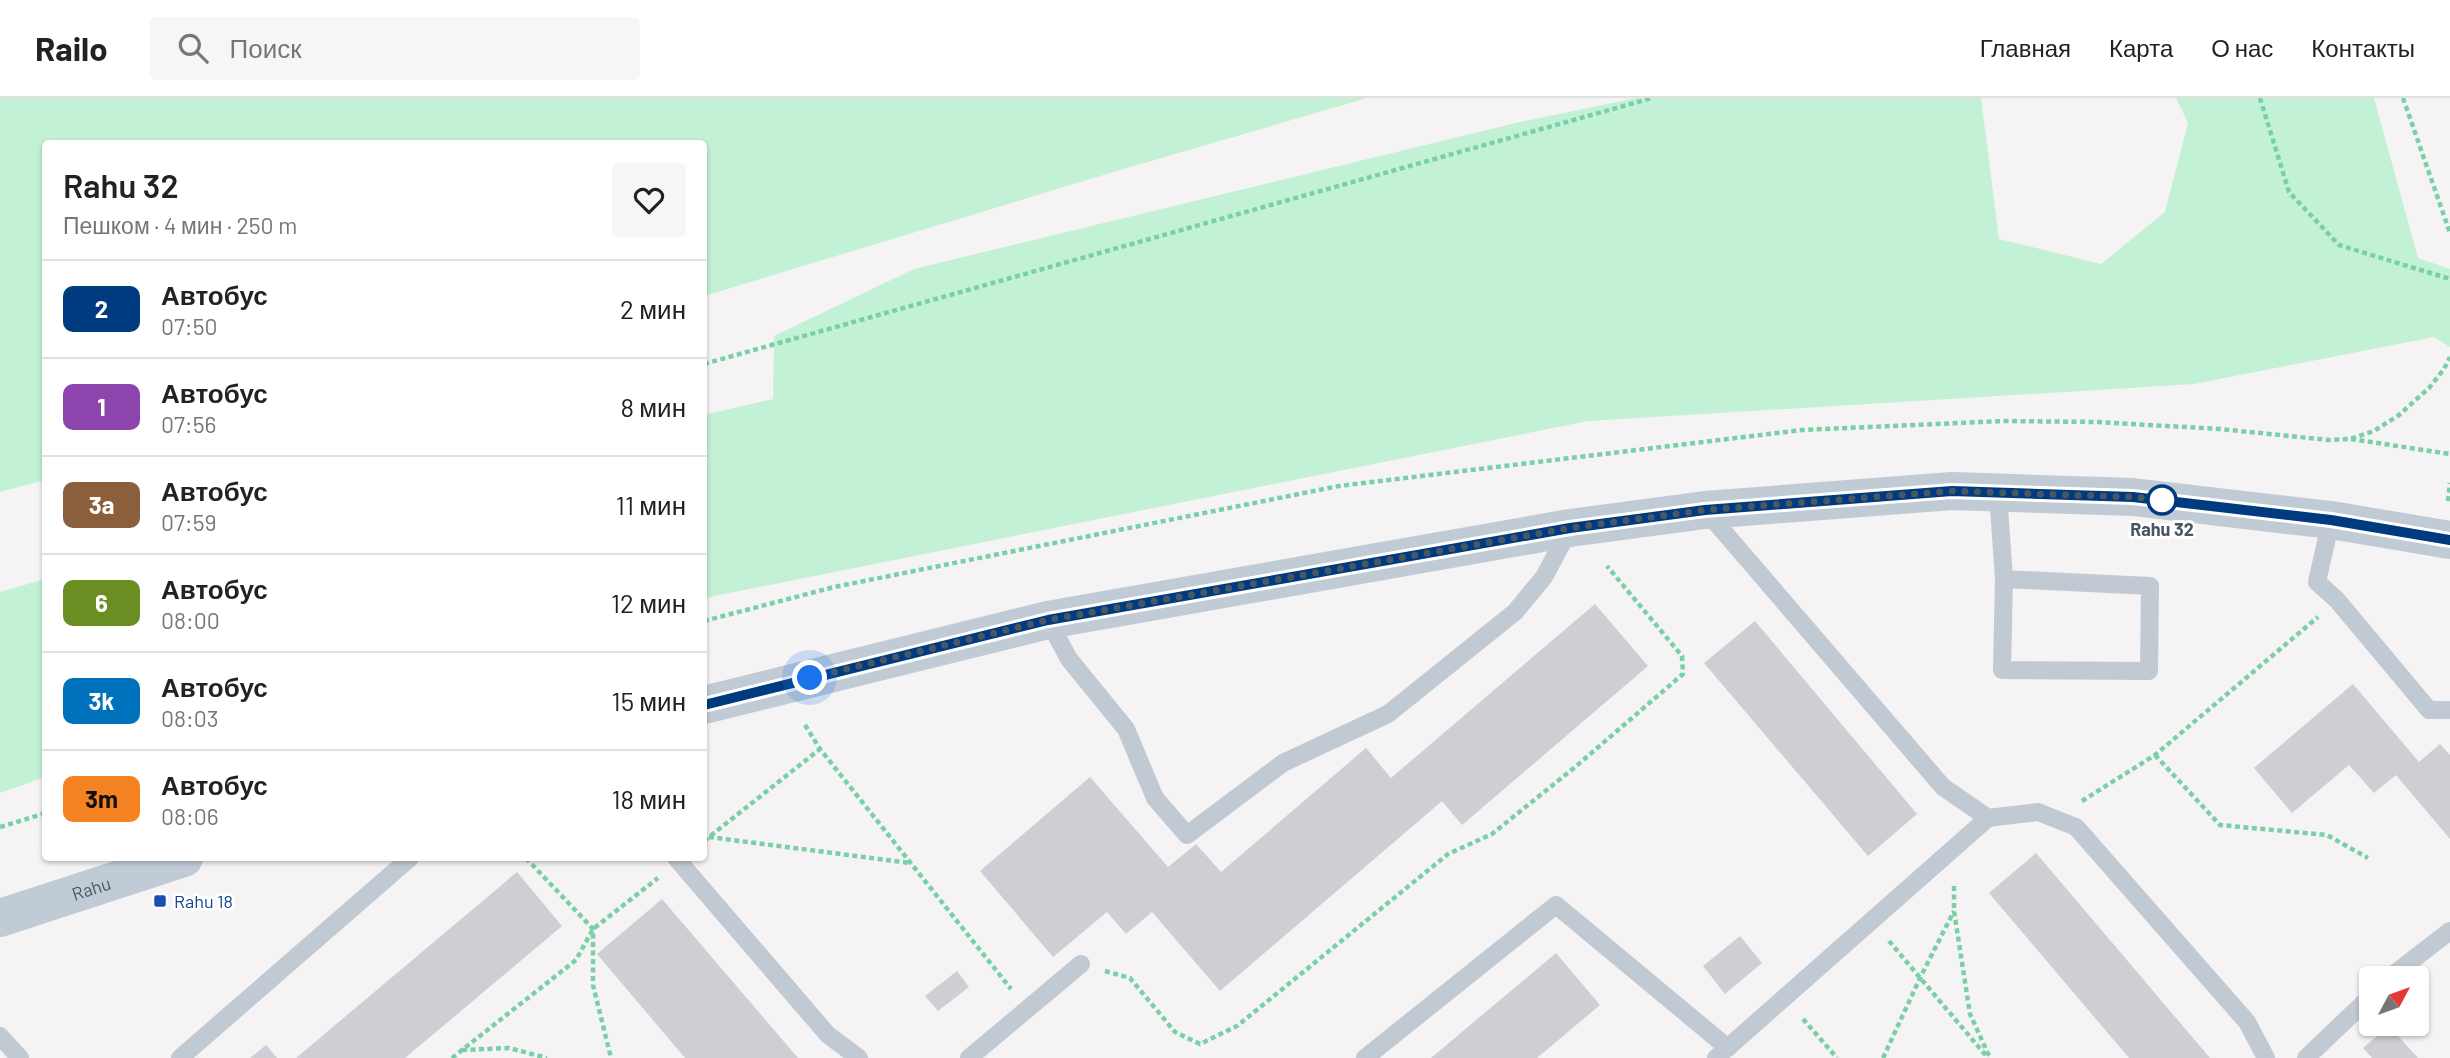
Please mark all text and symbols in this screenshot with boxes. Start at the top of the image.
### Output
search box [150,17,640,80]
text: Railo [35,28,108,68]
icon: search [174,29,212,67]
text: Поиск [230,32,302,63]
text: Главная [1980,33,2071,62]
text: Карта [2109,33,2173,62]
text: О нас [2211,33,2273,62]
text: Контакты [2311,33,2415,62]
button: heart [612,163,686,237]
text: Rahu 32 [63,165,179,205]
text: Пешком · 4 мин · 250 m [63,211,297,239]
text: Автобус [161,279,268,310]
text: 2 мин [620,293,686,324]
text: 2 [95,294,108,323]
text: 07:50 [161,312,218,340]
text: Автобус [161,377,268,408]
text: 8 мин [620,391,686,422]
text: 1 [97,392,106,421]
text: 07:56 [161,410,216,438]
text: Автобус [161,475,268,506]
marker: Rahu 32 [2147,485,2177,515]
text: 11 мин [616,489,686,520]
text: 3a [89,490,114,519]
text: 07:59 [161,508,216,536]
place label: Rahu 32 [2130,518,2194,540]
text: Автобус [161,573,268,604]
text: 12 мин [611,587,686,618]
text: 6 [95,588,108,617]
text: 08:00 [161,606,220,634]
your location [792,660,827,695]
text: Автобус [161,671,268,702]
text: 15 мин [612,685,686,716]
text: 3k [89,686,114,715]
text: 08:03 [161,704,219,732]
text: Автобус [161,769,268,800]
text: 18 мин [611,783,686,814]
text: 3m [85,784,118,813]
text: 08:06 [161,802,219,830]
street label: Rahu [69,872,114,905]
place label: Rahu 18 [174,890,233,912]
marker: Rahu 18 [152,893,168,909]
north arrow [2359,966,2429,1036]
map controls [2359,966,2429,1036]

